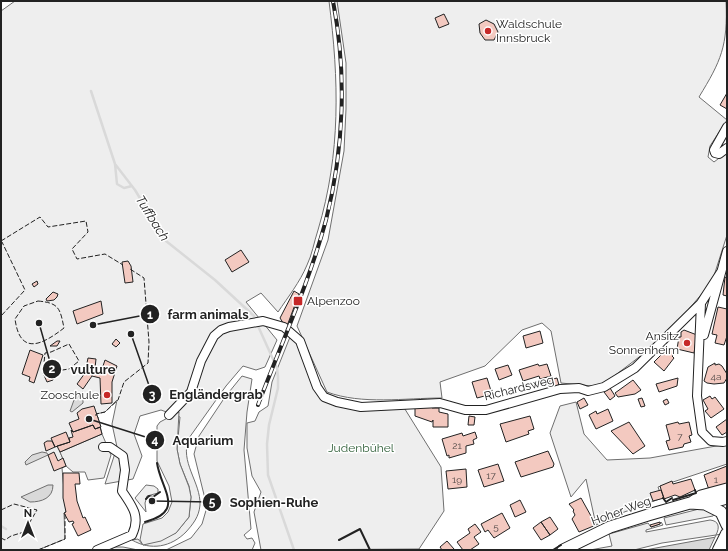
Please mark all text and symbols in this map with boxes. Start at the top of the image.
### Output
place label: Waldschule Innsbruck [496,17,562,45]
marker: Waldschule Innsbruck [483,26,493,36]
water label: Tuffbach [133,193,172,244]
place label: Alpenzoo [307,294,360,308]
marker: Alpenzoo [292,295,304,307]
callout: farm animals [140,302,257,327]
text: farm animals [167,307,249,322]
text: 1 [147,308,153,322]
place label: Ansitz Sonnenheim [609,329,679,357]
marker: Ansitz Sonnenheim [682,338,692,348]
callout: vulture [42,357,123,382]
text: 2 [49,362,56,376]
text: vulture [71,362,116,377]
house number: 4a [711,371,721,382]
street label: Richardsweg [483,373,555,403]
callout: Engländergrab [142,382,271,407]
text: Engländergrab [169,387,263,402]
place label: Zooschule [41,388,99,402]
text: 3 [149,388,156,402]
marker: Zooschule [102,390,112,400]
callout: Aquarium [145,427,241,452]
house number: 7 [677,431,683,442]
text: 4 [152,433,159,447]
text: Aquarium [173,433,233,448]
house number: 21 [452,440,462,451]
park label: Judenbühel [328,441,395,455]
house number: 17 [486,470,496,481]
house number: 19 [452,474,462,485]
house number: 1 [714,474,719,485]
callout: Sophien-Ruhe [202,490,327,515]
street label: Hoher Weg [589,494,653,528]
text: 5 [209,495,216,509]
text: Sophien-Ruhe [230,495,318,510]
north arrow [8,503,48,543]
text: N [24,507,32,520]
house number: 5 [493,521,499,532]

